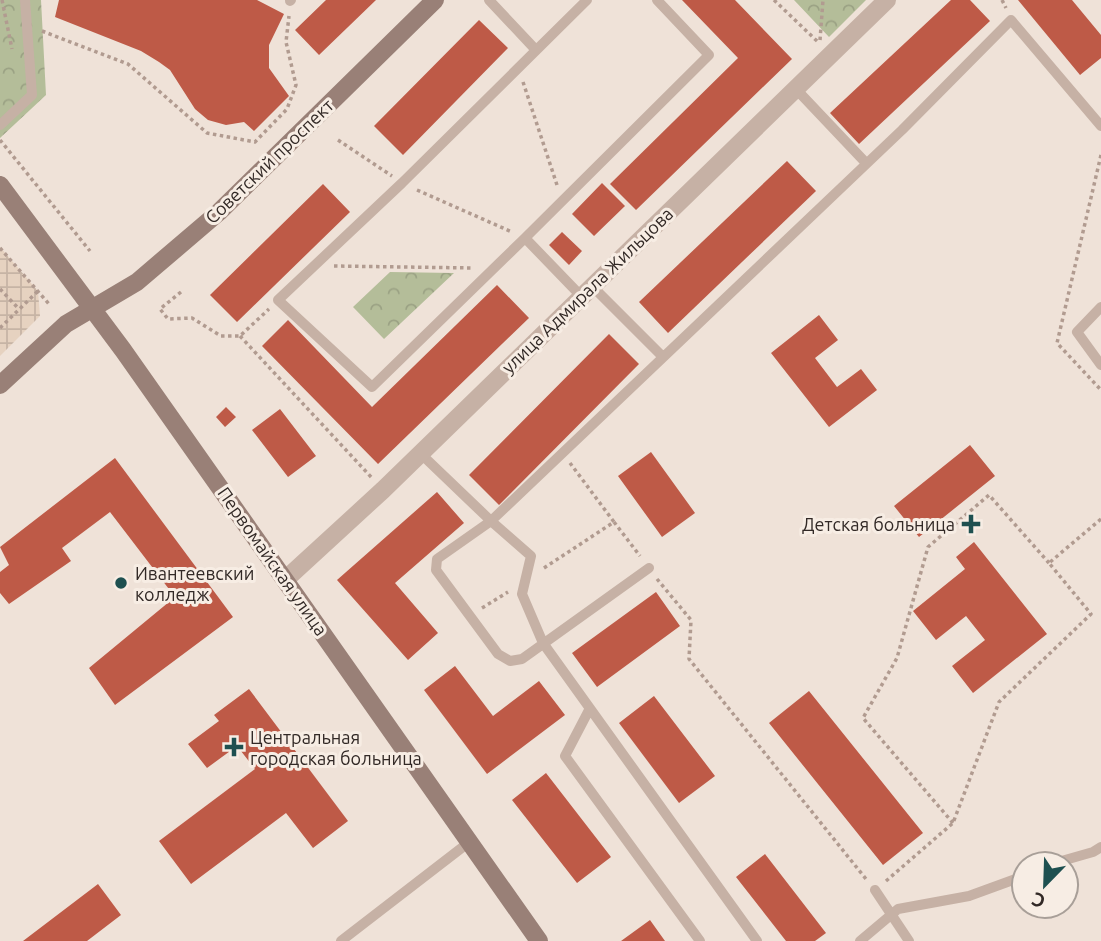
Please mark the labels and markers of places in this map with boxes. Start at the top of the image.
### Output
place label: Детская больница [802,514,955,534]
marker: Детская больница [961,514,981,534]
place label: Ивантеевский колледж [135,563,254,604]
marker: Ивантеевский колледж [113,575,129,591]
place label: Центральная городская больница [250,727,422,768]
marker: Центральная городская больница [224,737,244,757]

